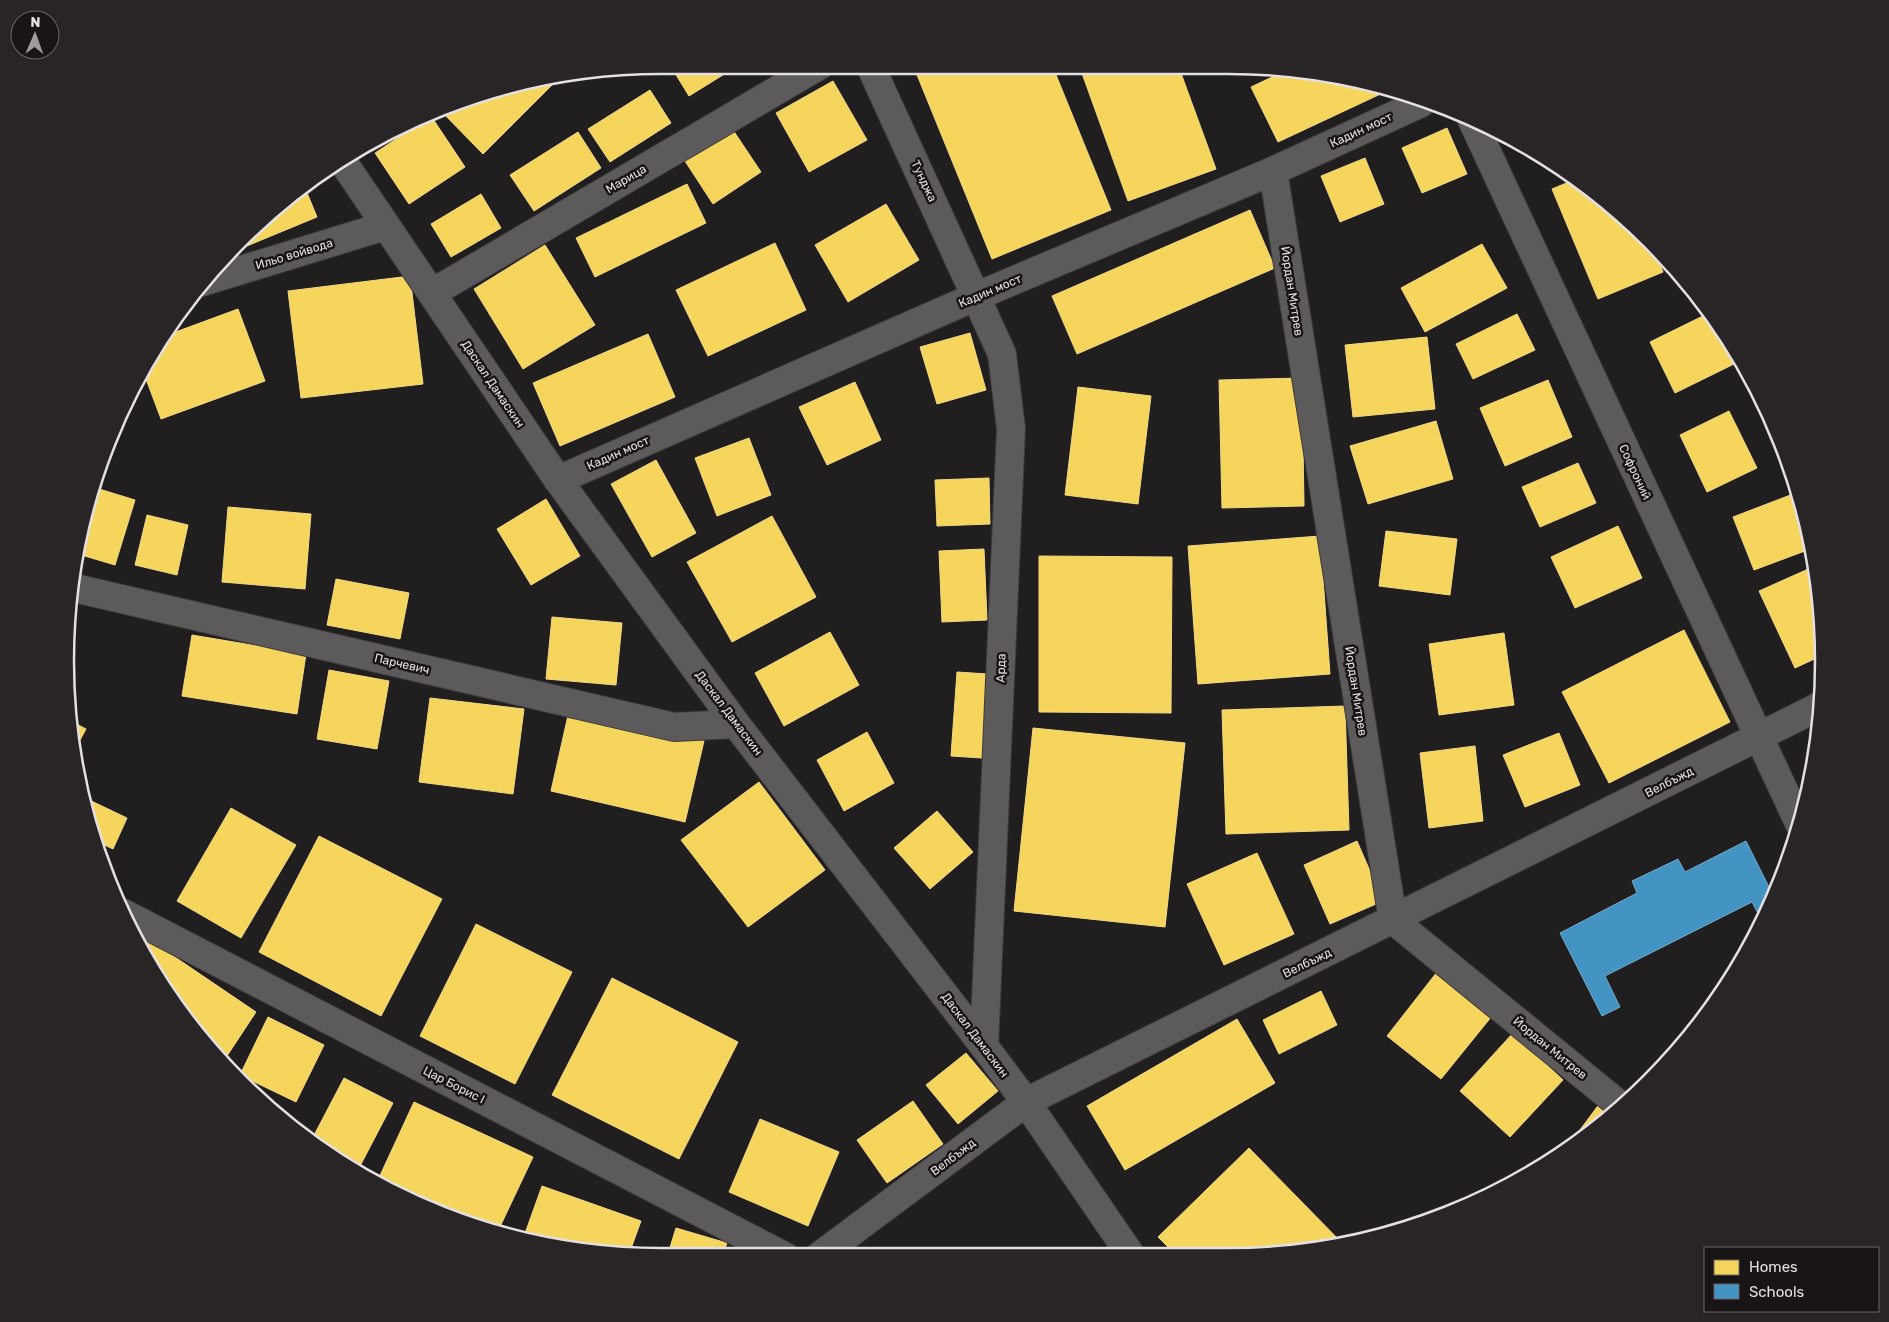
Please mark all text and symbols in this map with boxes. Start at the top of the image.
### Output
north arrow [10,10,60,60]
text: N [30,14,41,31]
street label: Кадин мост [1328,110,1394,150]
street label: Тунджа [908,158,940,204]
street label: Марица [603,162,649,196]
street label: Ильо войвода [254,236,334,272]
street label: Йордан Митрев [1278,245,1306,337]
street label: Кадин мост [956,271,1024,311]
street label: Даскал Дамаскин [459,338,527,430]
street label: Кадин мост [585,433,651,473]
street label: Софроний [1616,442,1654,502]
street label: Йордан Митрев [1342,645,1370,737]
street label: Парчевич [373,651,431,677]
street label: Арда [993,653,1009,683]
street label: Даскал Дамаскин [693,668,765,758]
street label: Велбъжд [1643,764,1695,800]
street label: Велбъжд [1280,945,1334,981]
street label: Даскал Дамаскин [939,990,1011,1080]
street label: Йордан Митрев [1510,1014,1590,1082]
street label: Цар Борис I [421,1063,487,1107]
street label: Велбъжд [928,1136,978,1178]
legend [1704,1247,1879,1312]
text: Homes [1749,1258,1798,1276]
text: Schools [1749,1283,1805,1301]

